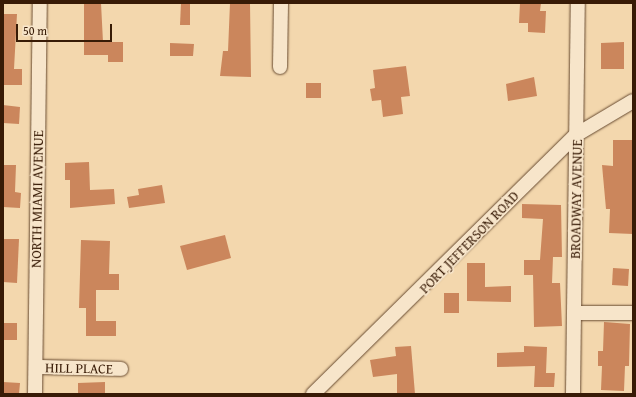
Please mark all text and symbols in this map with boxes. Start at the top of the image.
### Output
scale bar [18,16,114,42]
text: 50 m [23,22,47,39]
street label: NORTH MIAMI AVENUE [27,130,47,268]
street label: BROADWAY AVENUE [567,139,585,259]
street label: PORT JEFFERSON ROAD [416,187,522,297]
street label: HILL PLACE [45,359,113,377]

